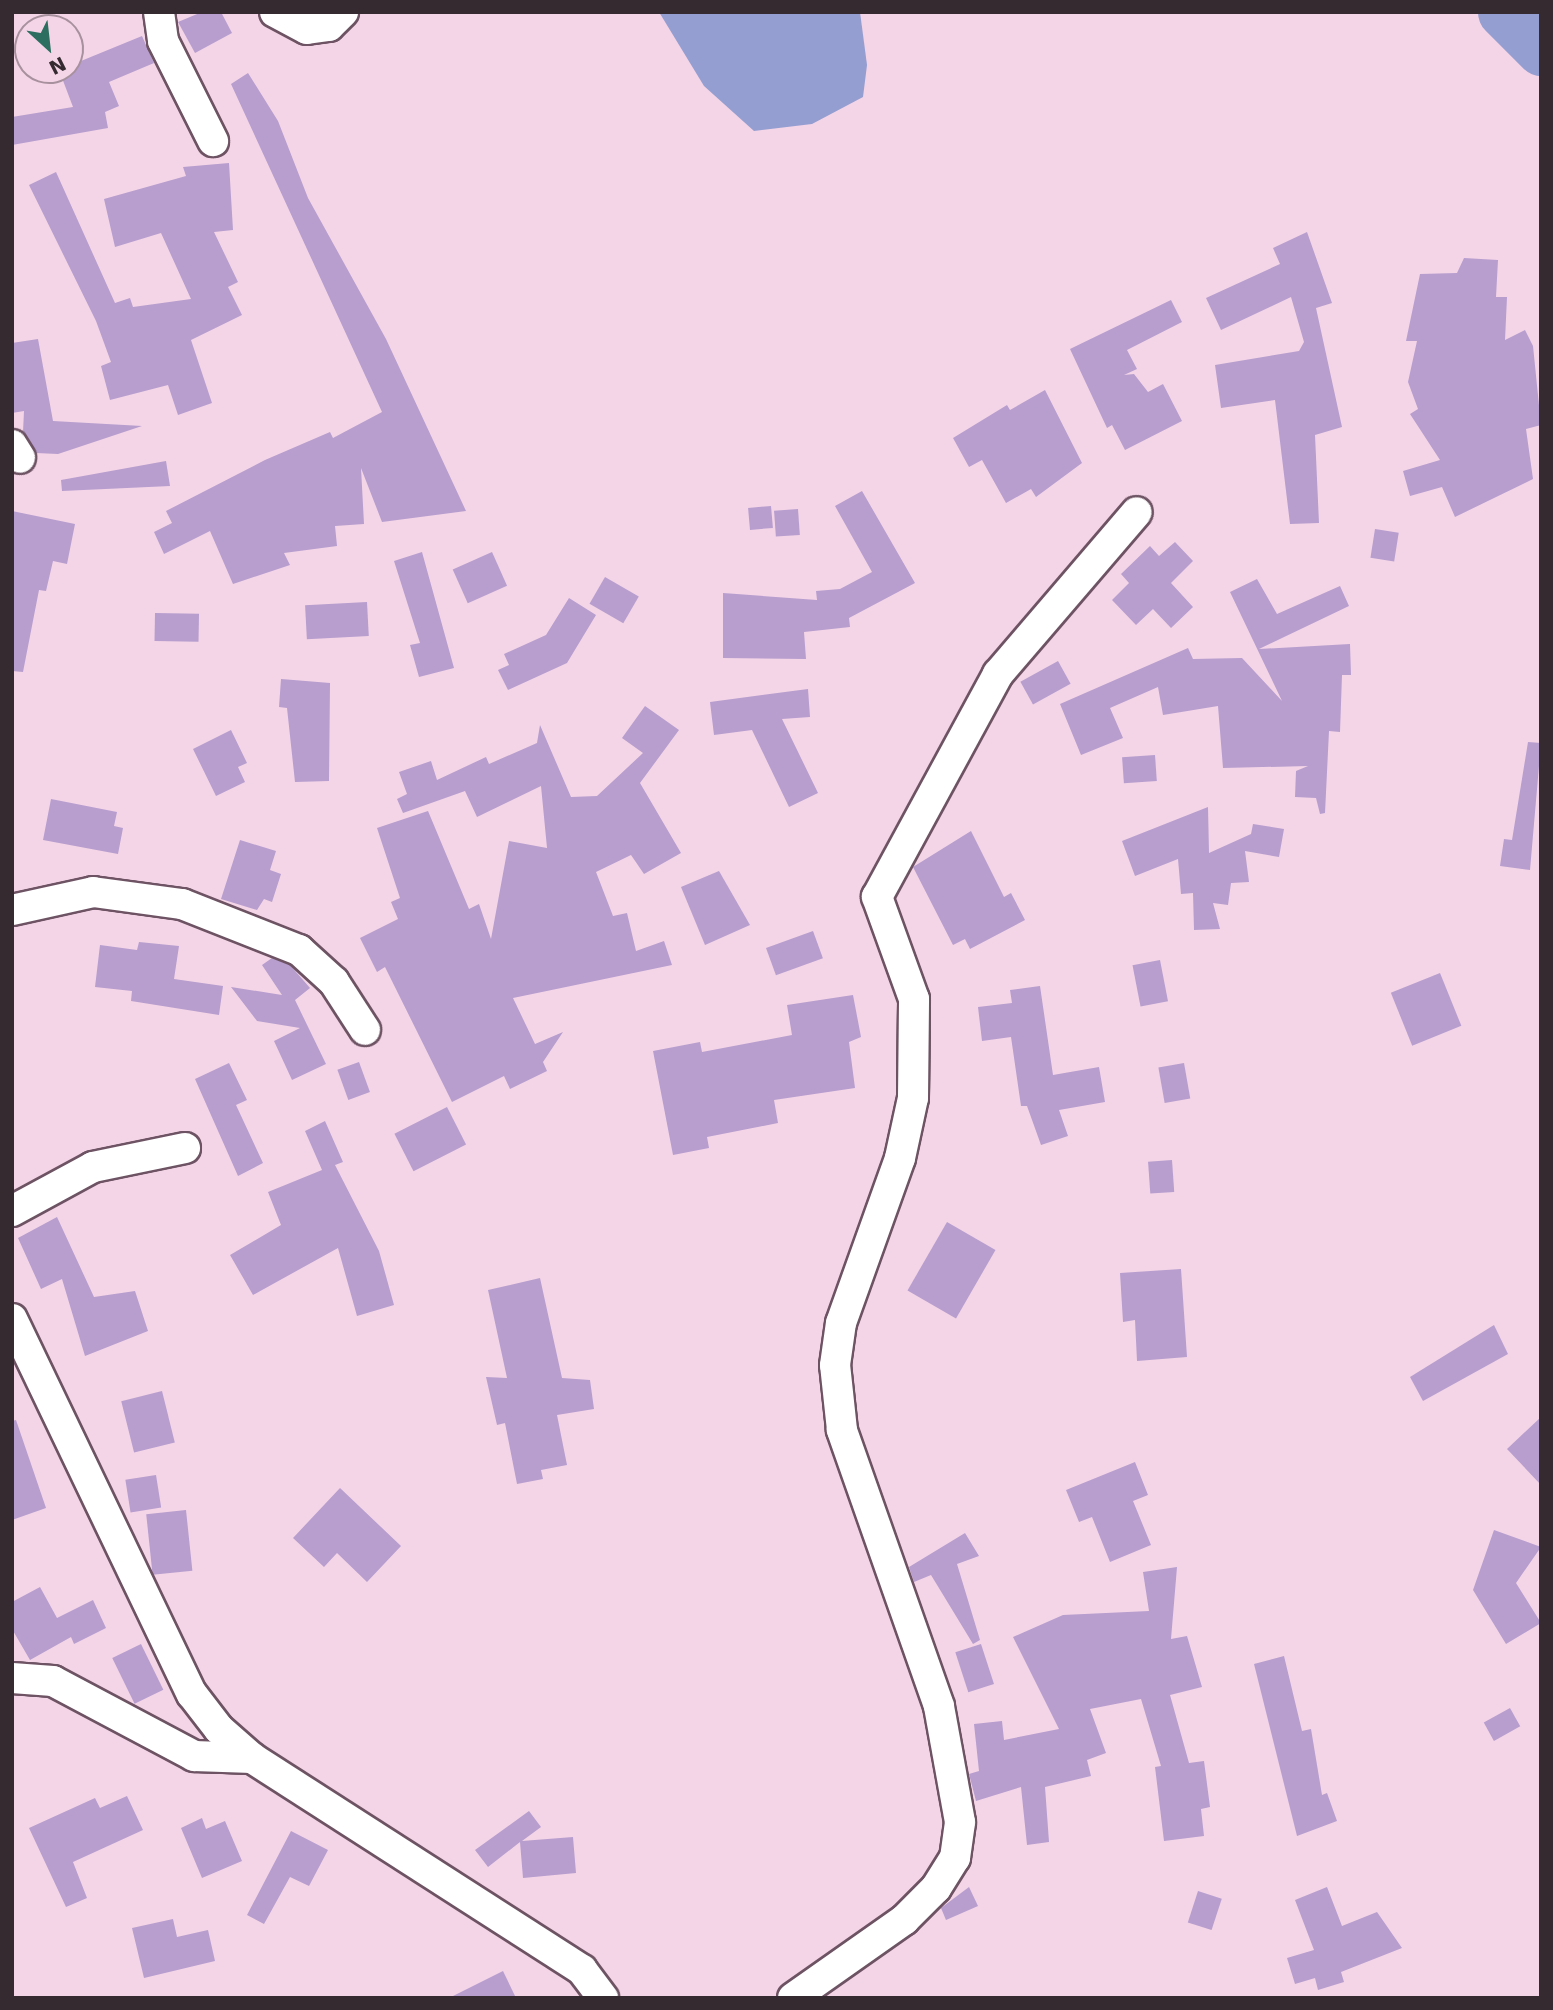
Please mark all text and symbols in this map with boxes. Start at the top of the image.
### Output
north arrow [14,14,84,84]
text: N [46,53,70,79]

